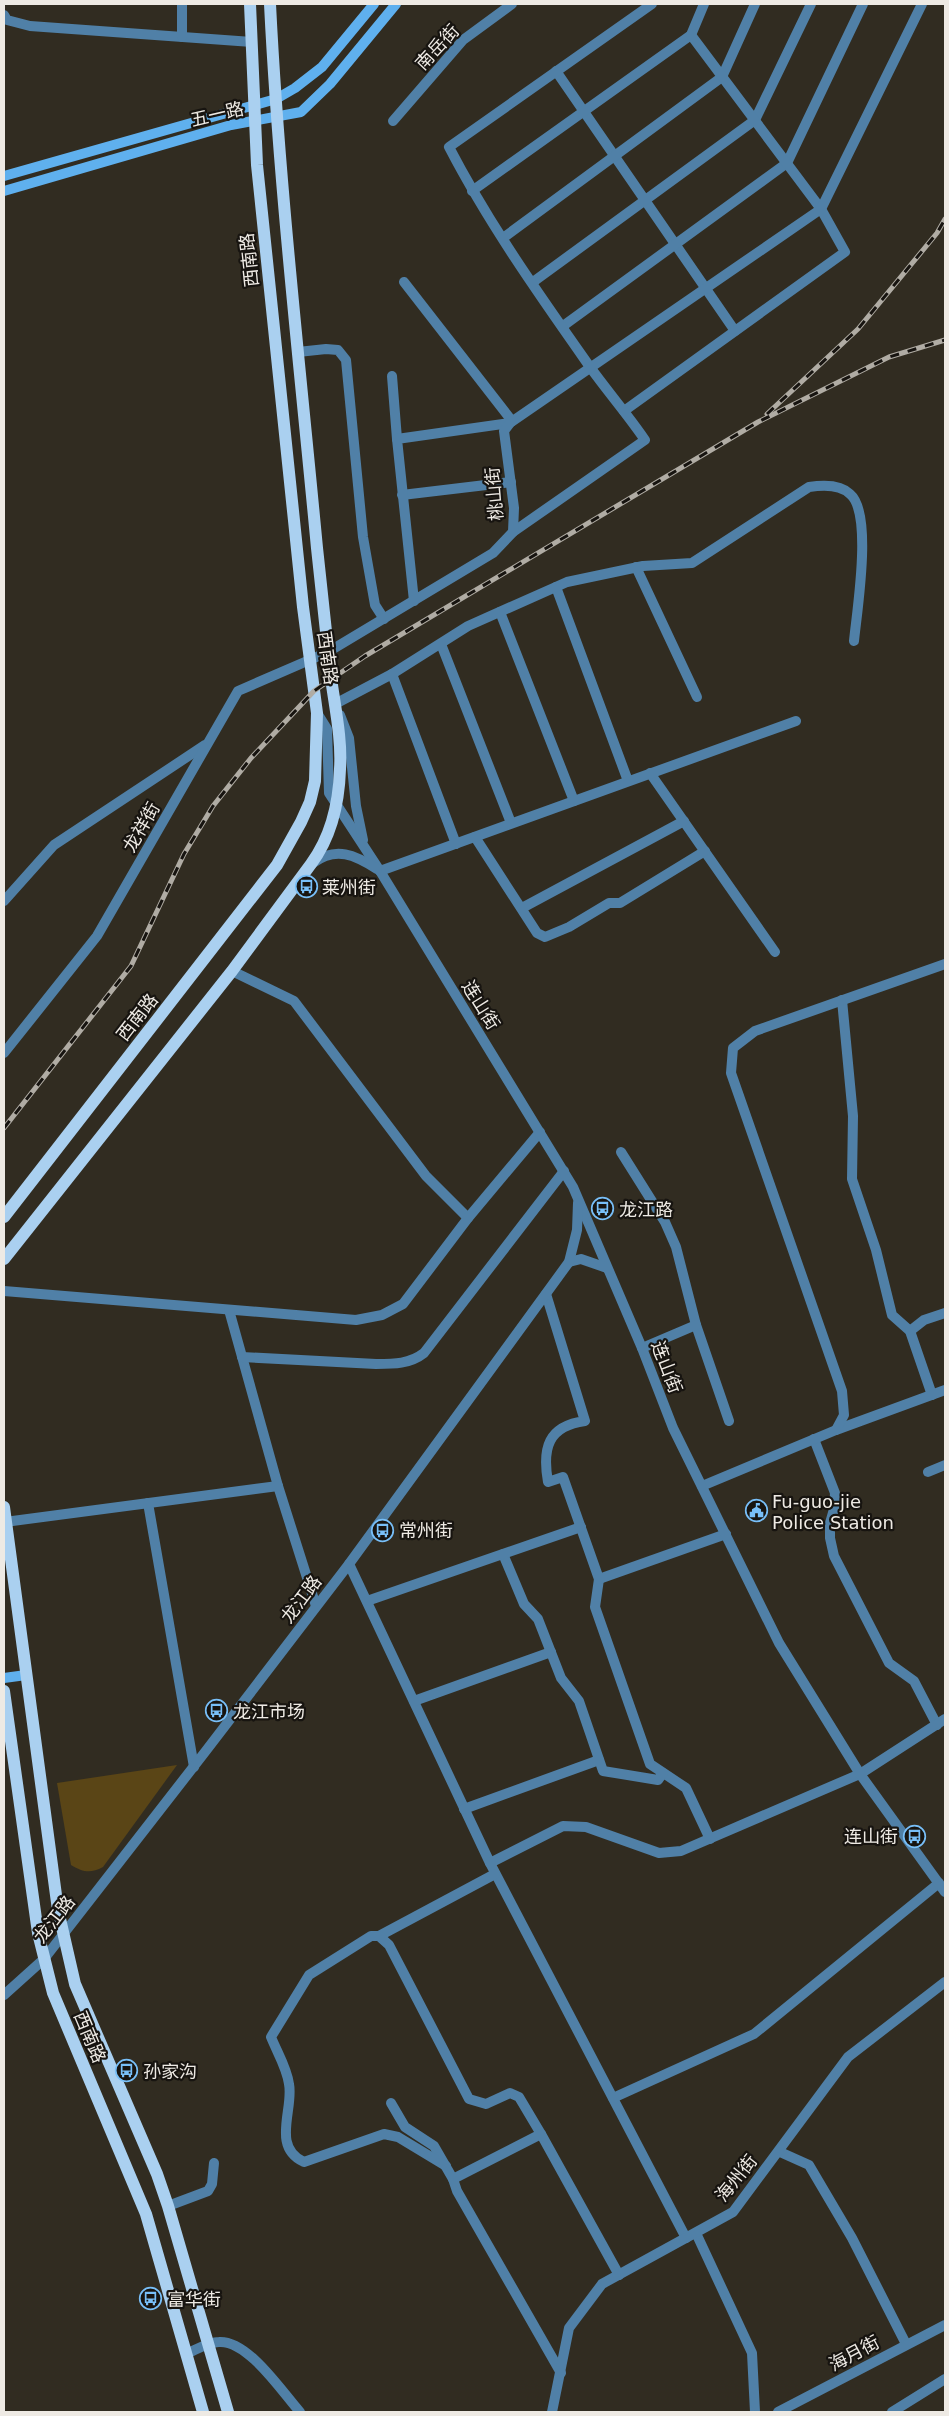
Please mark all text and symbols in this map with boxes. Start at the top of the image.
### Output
street label: 南岳街 [411,20,463,74]
street label: 五一路 [188,98,246,130]
street label: 西南路 [236,232,262,288]
street label: 桃山街 [481,466,507,522]
street label: 西南路 [314,630,342,686]
street label: 龙祥街 [118,798,164,856]
bus stop icon: 莱州街 [294,875,318,899]
place label: 莱州街 [322,877,376,898]
street label: 连山街 [458,977,504,1033]
street label: 西南路 [112,989,162,1045]
bus stop icon: 龙江路 [591,1197,615,1221]
place label: 龙江路 [619,1199,673,1220]
street label: 连山街 [648,1338,686,1396]
place label: Fu-guo-jie Police Station [772,1491,894,1533]
public building icon: Fu-guo-jie Police Station [744,1499,768,1523]
bus stop icon: 常州街 [371,1518,395,1542]
place label: 常州街 [399,1520,453,1541]
street label: 龙江路 [276,1571,326,1627]
bus stop icon: 龙江市场 [205,1699,229,1723]
place label: 龙江市场 [233,1701,305,1722]
bus stop icon: 连山街 [902,1824,926,1848]
place label: 连山街 [844,1826,898,1847]
street label: 龙江路 [29,1891,79,1947]
street label: 西南路 [70,2008,110,2066]
bus stop icon: 孙家沟 [115,2059,139,2083]
place label: 孙家沟 [143,2061,197,2082]
street label: 海州街 [711,2150,761,2206]
bus stop icon: 富华街 [139,2287,163,2311]
place label: 富华街 [167,2289,221,2310]
street label: 海月街 [825,2331,883,2375]

